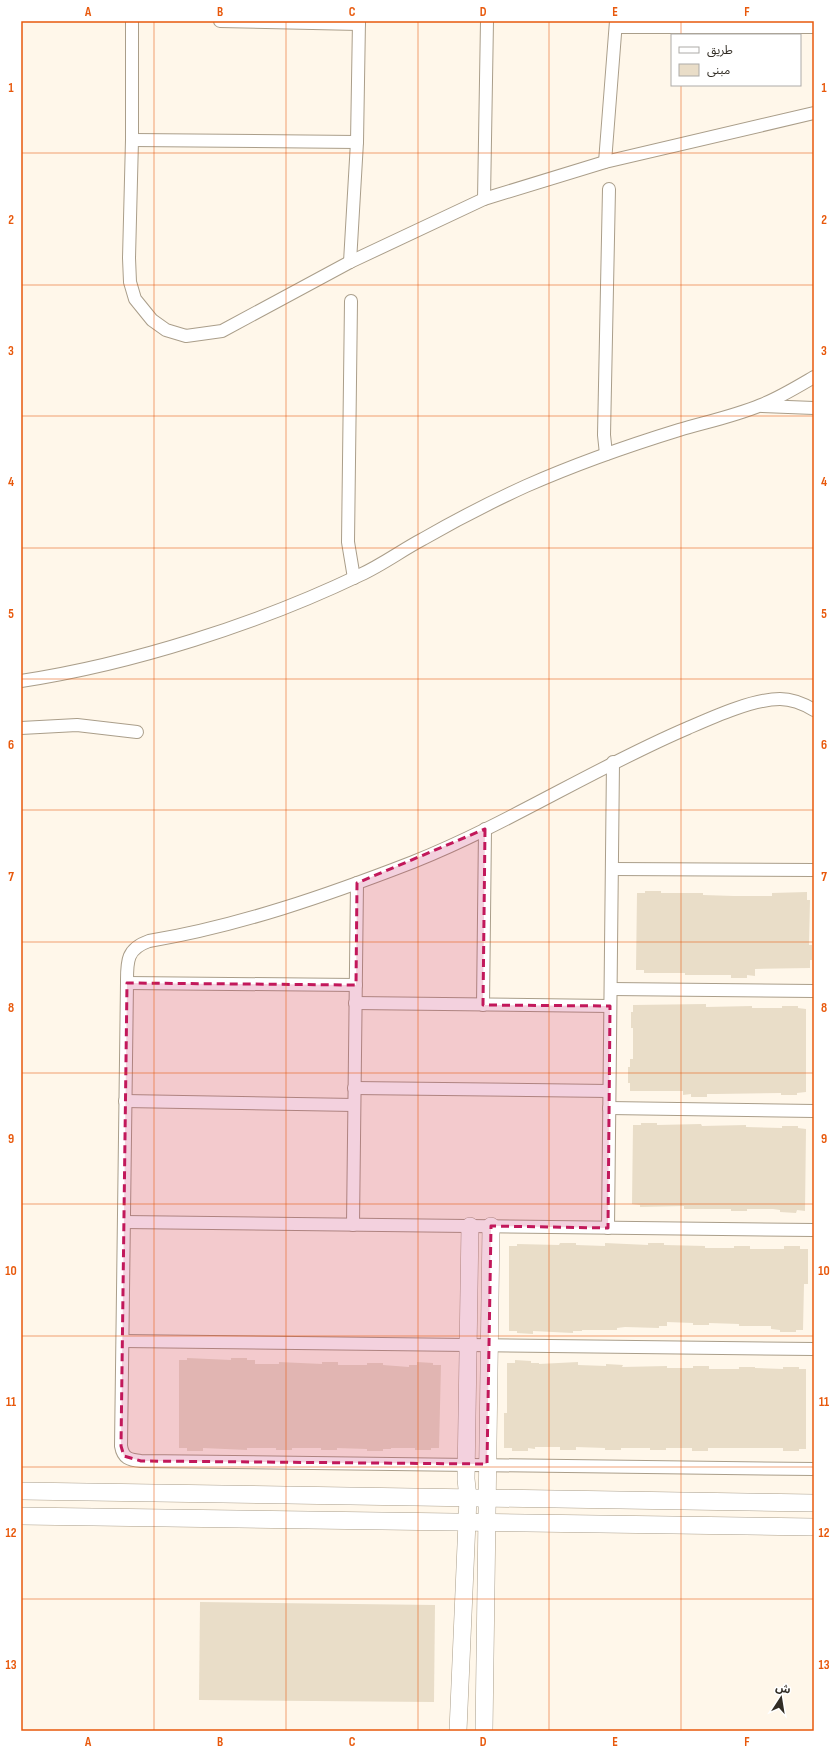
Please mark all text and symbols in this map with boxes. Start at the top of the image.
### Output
text: A [84,4,92,20]
text: B [217,4,223,20]
text: C [349,4,356,20]
text: D [480,4,487,20]
text: E [612,4,618,20]
text: F [744,4,750,20]
legend [671,34,801,86]
text: طريق [707,43,733,58]
text: مبنى [707,63,730,78]
text: 1 [8,80,14,96]
text: 1 [821,80,827,96]
text: 2 [8,212,14,228]
text: 2 [821,212,827,228]
text: 3 [8,343,14,359]
text: 3 [821,343,827,359]
text: 4 [8,474,14,490]
text: 4 [821,474,827,490]
text: 5 [8,606,14,622]
text: 5 [821,606,827,622]
text: 6 [8,737,14,753]
text: 6 [821,737,827,753]
text: 7 [8,869,14,885]
text: 7 [821,869,827,885]
text: 8 [8,1000,14,1016]
text: 8 [821,1000,827,1016]
text: 9 [8,1131,14,1147]
text: 9 [821,1131,827,1147]
text: 10 [5,1263,17,1279]
text: 10 [818,1263,830,1279]
text: 11 [6,1394,16,1410]
text: 11 [819,1394,829,1410]
text: 12 [6,1525,17,1541]
text: 12 [819,1525,830,1541]
text: 13 [6,1657,17,1673]
text: 13 [819,1657,830,1673]
north arrow [761,1678,801,1718]
text: ش [774,1681,792,1697]
text: A [84,1734,92,1750]
text: B [217,1734,223,1750]
text: C [349,1734,356,1750]
text: D [480,1734,487,1750]
text: E [612,1734,618,1750]
text: F [744,1734,750,1750]

